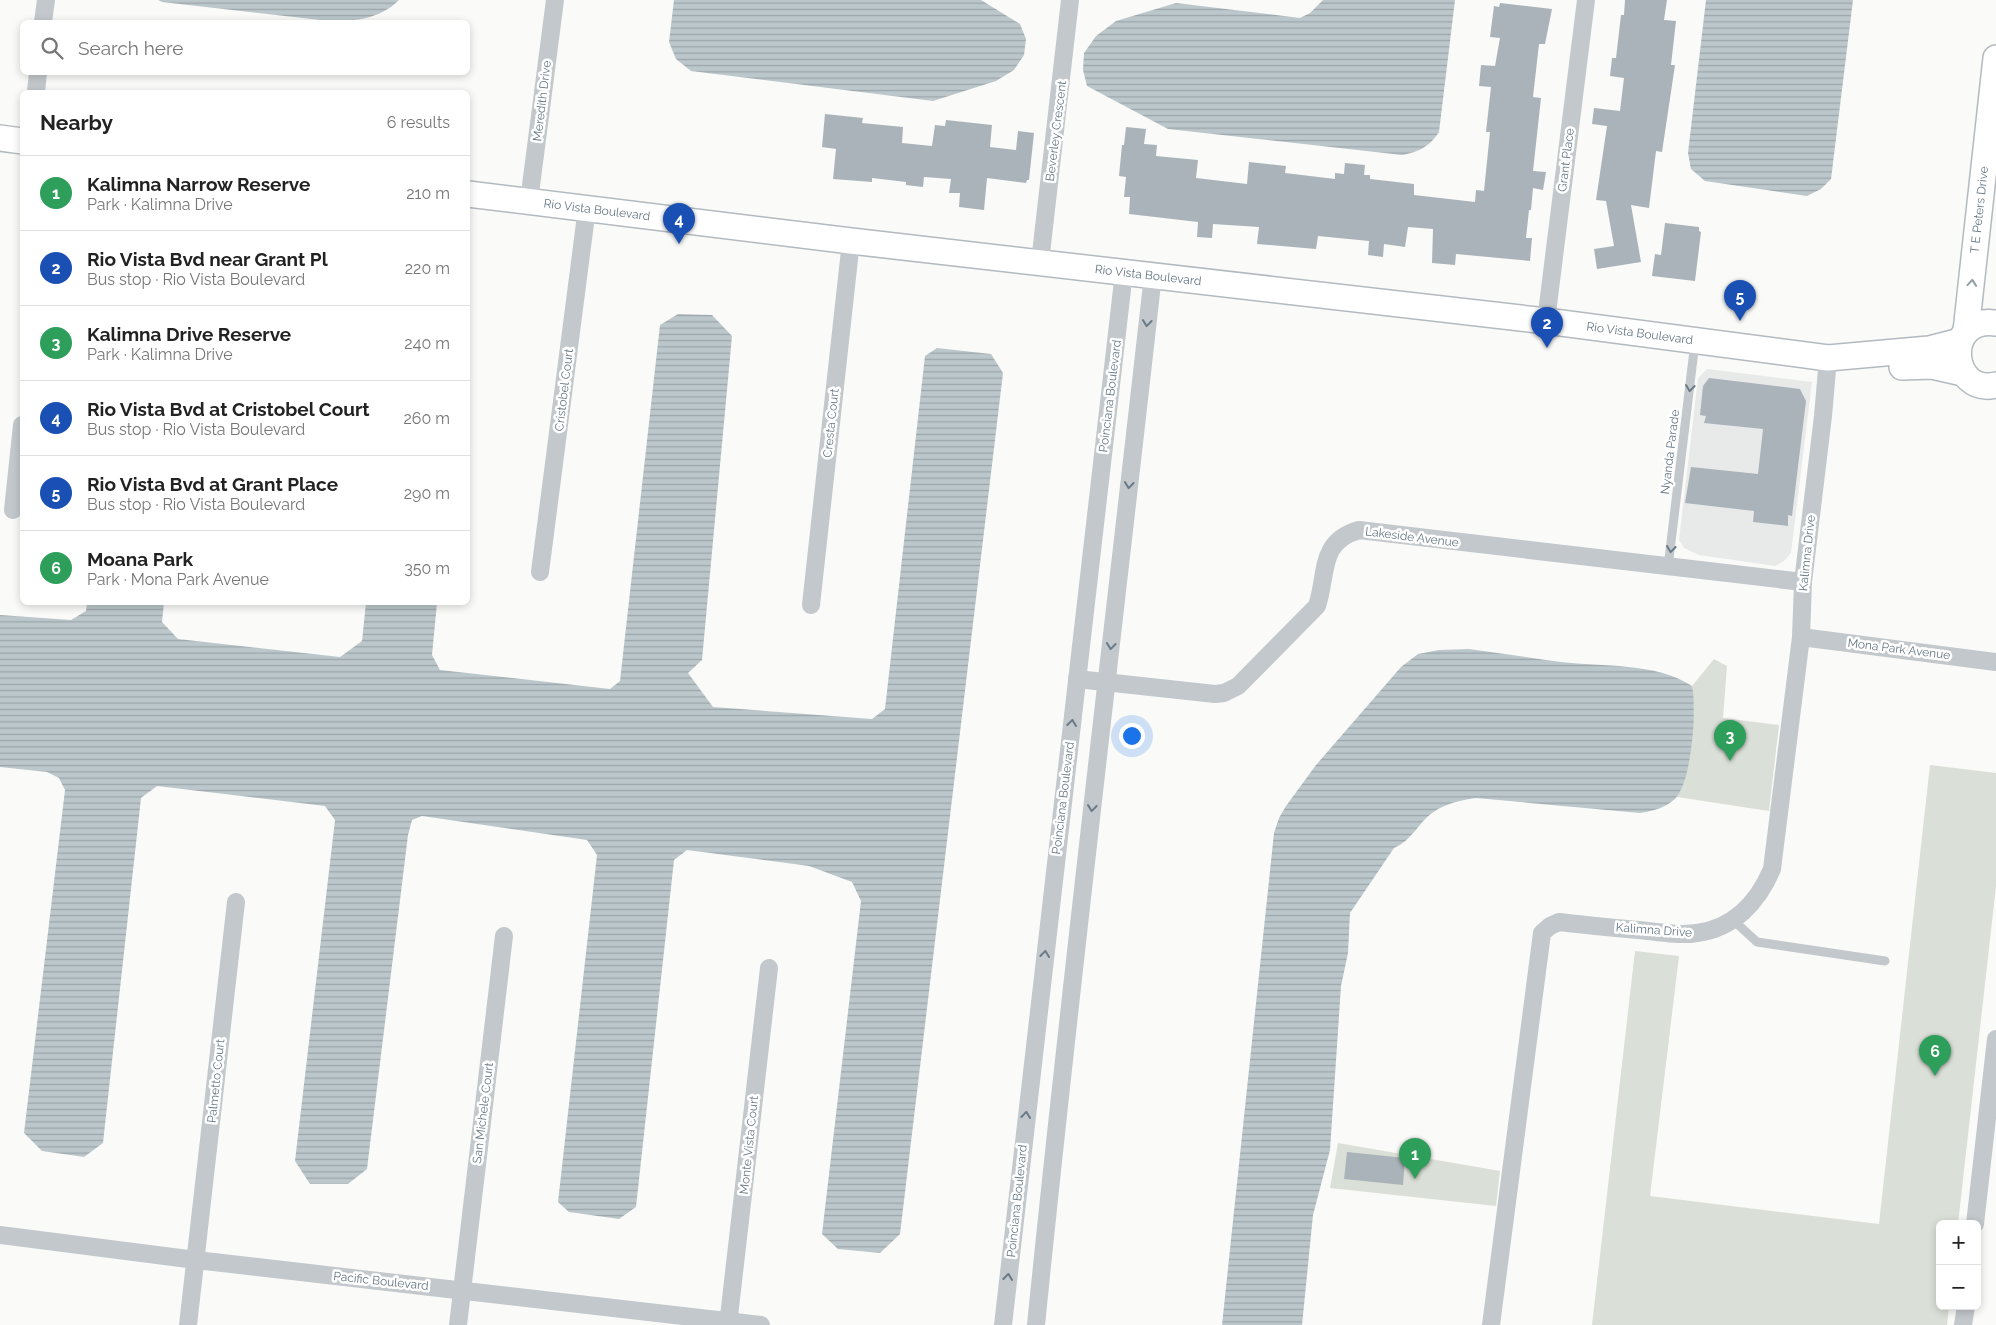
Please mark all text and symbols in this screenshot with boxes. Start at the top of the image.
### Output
search box [20,20,470,75]
icon: search [38,34,66,62]
text: Search here [78,37,184,59]
street label: Meredith Drive [530,60,554,142]
street label: Beverley Crescent [1043,80,1069,182]
text: Nearby [40,110,113,135]
text: 6 results [387,113,450,132]
street label: Grant Place [1555,127,1577,193]
street label: T E Peters Drive [1968,165,1991,254]
text: Kalimna Narrow Reserve [87,173,310,195]
text: 1 [52,184,60,203]
text: 210 m [406,184,450,203]
text: Park · Kalimna Drive [87,195,233,214]
street label: Rio Vista Boulevard [543,196,651,223]
pin: 4 [663,203,695,244]
text: Rio Vista Bvd near Grant Pl [87,248,328,270]
text: 2 [51,259,61,278]
text: 220 m [405,259,450,278]
street label: Rio Vista Boulevard [1094,262,1202,288]
text: Bus stop · Rio Vista Boulevard [87,270,305,289]
one-way arrow [1966,279,1977,287]
pin: 5 [1724,280,1756,321]
pin: 2 [1531,307,1563,348]
one-way arrow [1142,319,1153,327]
street label: Rio Vista Boulevard [1586,319,1694,347]
text: Kalimna Drive Reserve [87,323,291,345]
text: 3 [52,334,60,353]
text: 240 m [404,334,450,353]
street label: Poinciana Boulevard [1096,339,1124,453]
text: Park · Kalimna Drive [87,345,233,364]
street label: Cristobel Court [552,348,576,432]
one-way arrow [1685,384,1696,392]
street label: Cresta Court [820,388,842,458]
text: Rio Vista Bvd at Cristobel Court [87,398,370,420]
text: 4 [51,409,61,428]
text: 260 m [403,409,450,428]
street label: Nyanda Parade [1658,409,1682,495]
text: Bus stop · Rio Vista Boulevard [87,420,305,439]
text: Rio Vista Bvd at Grant Place [87,473,338,495]
one-way arrow [1124,481,1135,489]
text: 5 [52,484,60,503]
text: 290 m [404,484,450,503]
text: Bus stop · Rio Vista Boulevard [87,495,305,514]
street label: Kalimna Drive [1796,514,1818,592]
street label: Lakeside Avenue [1364,524,1460,550]
one-way arrow [1666,545,1676,554]
text: Moana Park [87,548,193,570]
text: 6 [51,559,61,578]
text: 350 m [404,559,450,578]
text: Park · Mona Park Avenue [87,570,269,589]
street label: Mona Park Avenue [1847,636,1951,662]
one-way arrow [1106,642,1117,650]
one-way arrow [1066,718,1077,726]
pin: 3 [1714,720,1746,761]
your location [1119,723,1145,749]
street label: Poinciana Boulevard [1049,741,1077,855]
one-way arrow [1087,804,1098,812]
street label: Kalimna Drive [1615,920,1693,940]
one-way arrow [1039,949,1050,957]
pin: 6 [1919,1035,1951,1076]
street label: Palmetto Court [205,1038,227,1124]
street label: San Michele Court [470,1062,496,1164]
street label: Monte Vista Court [737,1095,761,1195]
one-way arrow [1020,1111,1031,1119]
pin: 1 [1399,1138,1431,1179]
street label: Poinciana Boulevard [1004,1144,1030,1258]
map controls [1936,1220,1981,1310]
button: + [1936,1220,1981,1265]
button: − [1936,1265,1981,1310]
street label: Pacific Boulevard [333,1269,429,1293]
one-way arrow [1002,1272,1013,1280]

